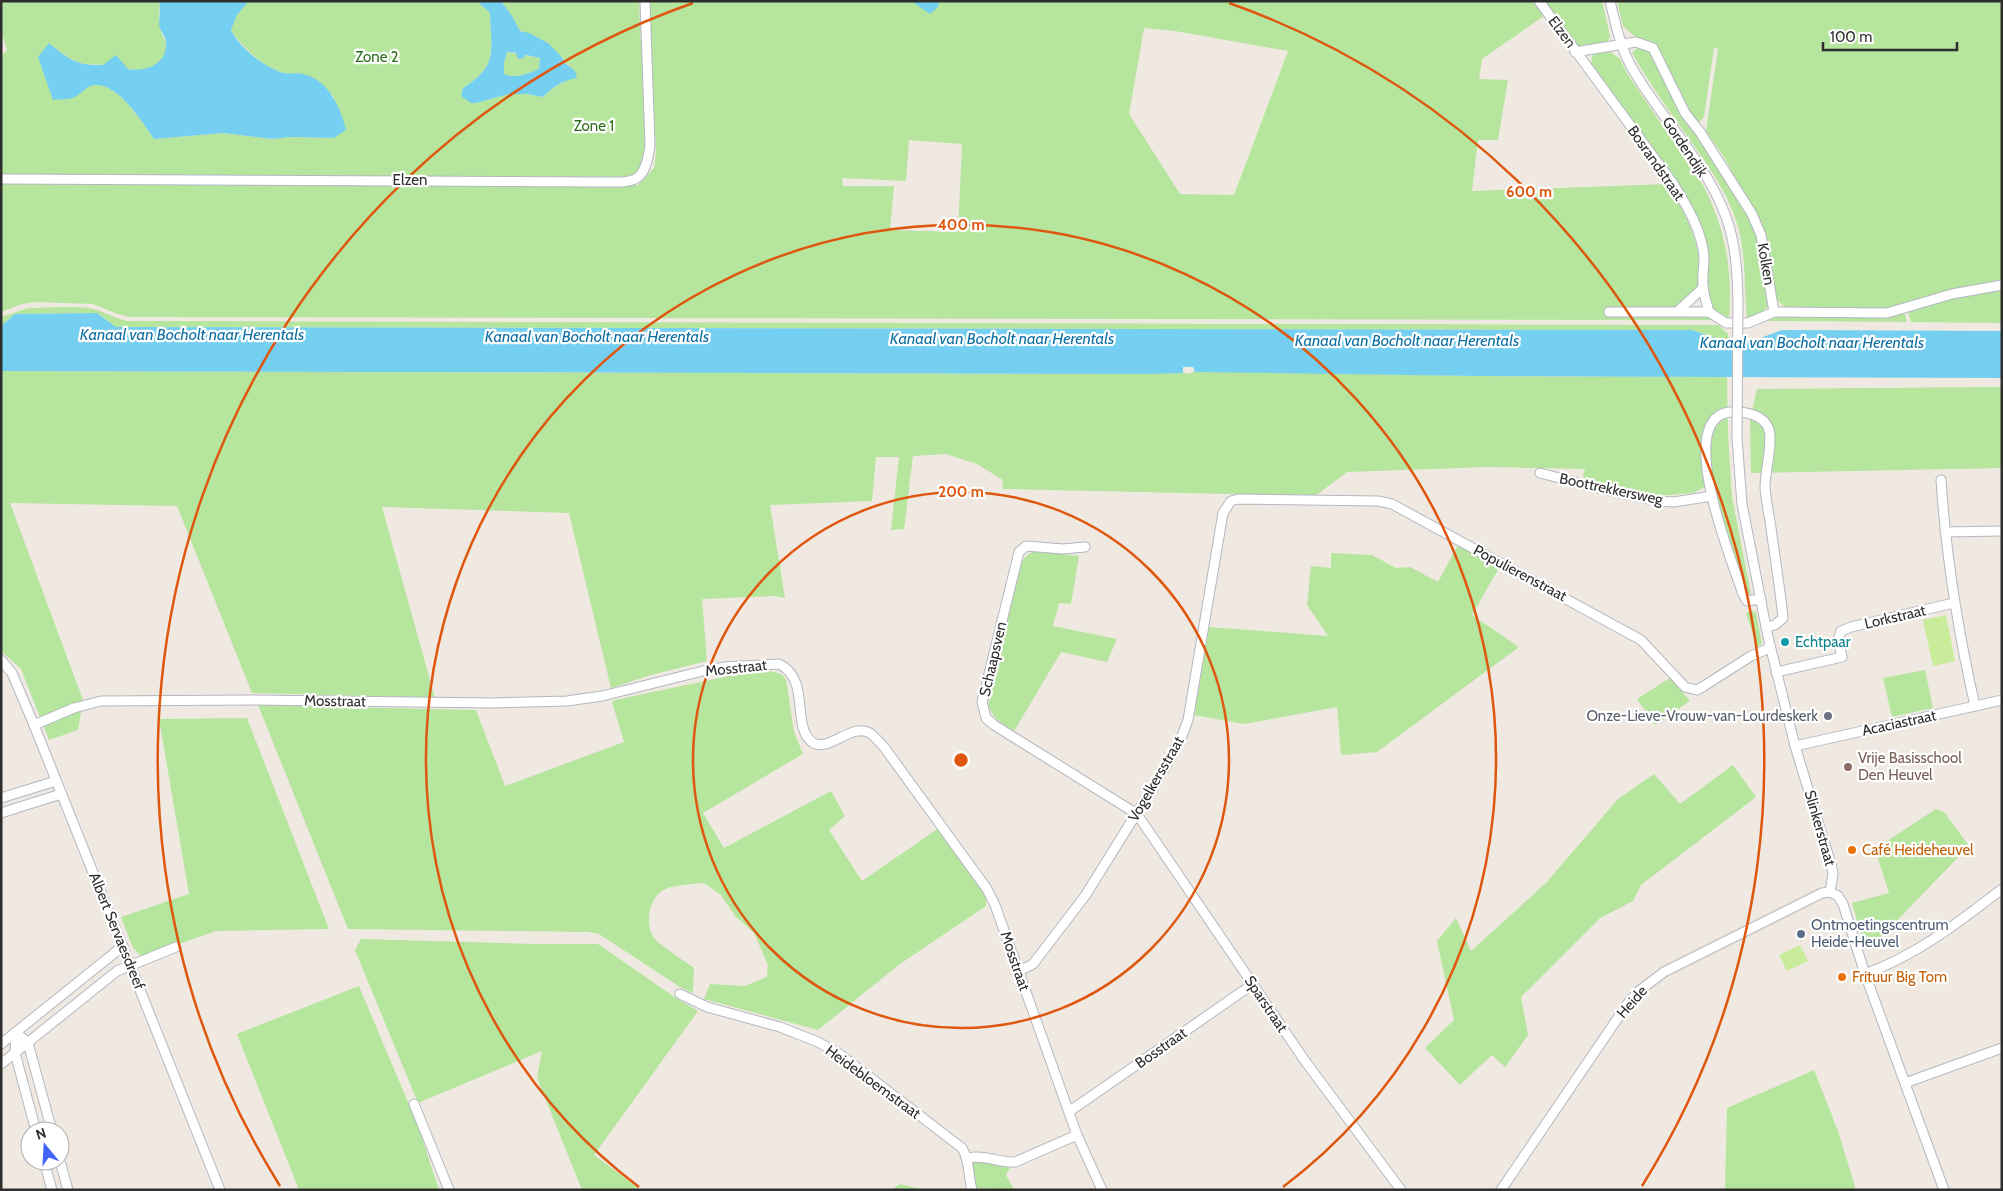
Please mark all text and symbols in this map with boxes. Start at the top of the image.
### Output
street label: Elzen [1544,13,1580,51]
scale bar [1823,20,1957,52]
text: 100 m [1830,28,1872,46]
park label: Zone 2 [355,48,399,66]
street label: Gordendijk [1658,114,1712,181]
park label: Zone 1 [574,117,614,135]
street label: Bosrandstraat [1624,122,1688,204]
street label: Elzen [393,171,427,189]
text: 600 m [1506,183,1552,201]
text: 400 m [938,216,984,234]
street label: Kolken [1753,242,1779,286]
water label: Kanaal van Bocholt naar Herentals [80,325,304,344]
water label: Kanaal van Bocholt naar Herentals [485,327,709,346]
water label: Kanaal van Bocholt naar Herentals [890,329,1114,348]
water label: Kanaal van Bocholt naar Herentals [1295,331,1519,350]
water label: Kanaal van Bocholt naar Herentals [1700,333,1924,352]
street label: Boottrekkersweg [1558,469,1665,509]
text: 200 m [938,483,984,501]
street label: Populierenstraat [1470,541,1570,605]
street label: Lorkstraat [1863,601,1927,633]
street label: Schaapsven [976,620,1010,698]
place label: Echtpaar [1795,633,1851,651]
marker: Echtpaar [1779,636,1791,648]
street label: Mosstraat [704,656,768,680]
street label: Mosstraat [304,691,366,711]
street label: Acaciastraat [1860,706,1938,740]
place label: Onze-Lieve-Vrouw-van-Lourdeskerk [1586,707,1818,725]
marker: Onze-Lieve-Vrouw-van-Lourdeskerk [1822,710,1834,722]
street label: Vogelkersstraat [1124,733,1188,825]
place label: Vrije Basisschool Den Heuvel [1858,749,1962,784]
centre of rings [952,751,970,769]
marker: Vrije Basisschool Den Heuvel [1842,761,1854,773]
street label: Slinkerstraat [1801,788,1839,868]
place label: Café Heideheuvel [1862,841,1974,859]
marker: Café Heideheuvel [1846,844,1858,856]
street label: Albert Servaesdreef [85,870,149,992]
place label: Ontmoetingscentrum Heide-Heuvel [1811,916,1949,951]
marker: Ontmoetingscentrum Heide-Heuvel [1795,928,1807,940]
street label: Mosstraat [996,929,1034,993]
place label: Frituur Big Tom [1852,968,1947,986]
marker: Frituur Big Tom [1836,971,1848,983]
street label: Sparstraat [1241,972,1291,1036]
street label: Heide [1613,982,1651,1022]
street label: Bosstraat [1132,1024,1190,1072]
street label: Heidebloemstraat [822,1041,924,1123]
north arrow [20,1121,70,1171]
text: N [33,1124,48,1144]

